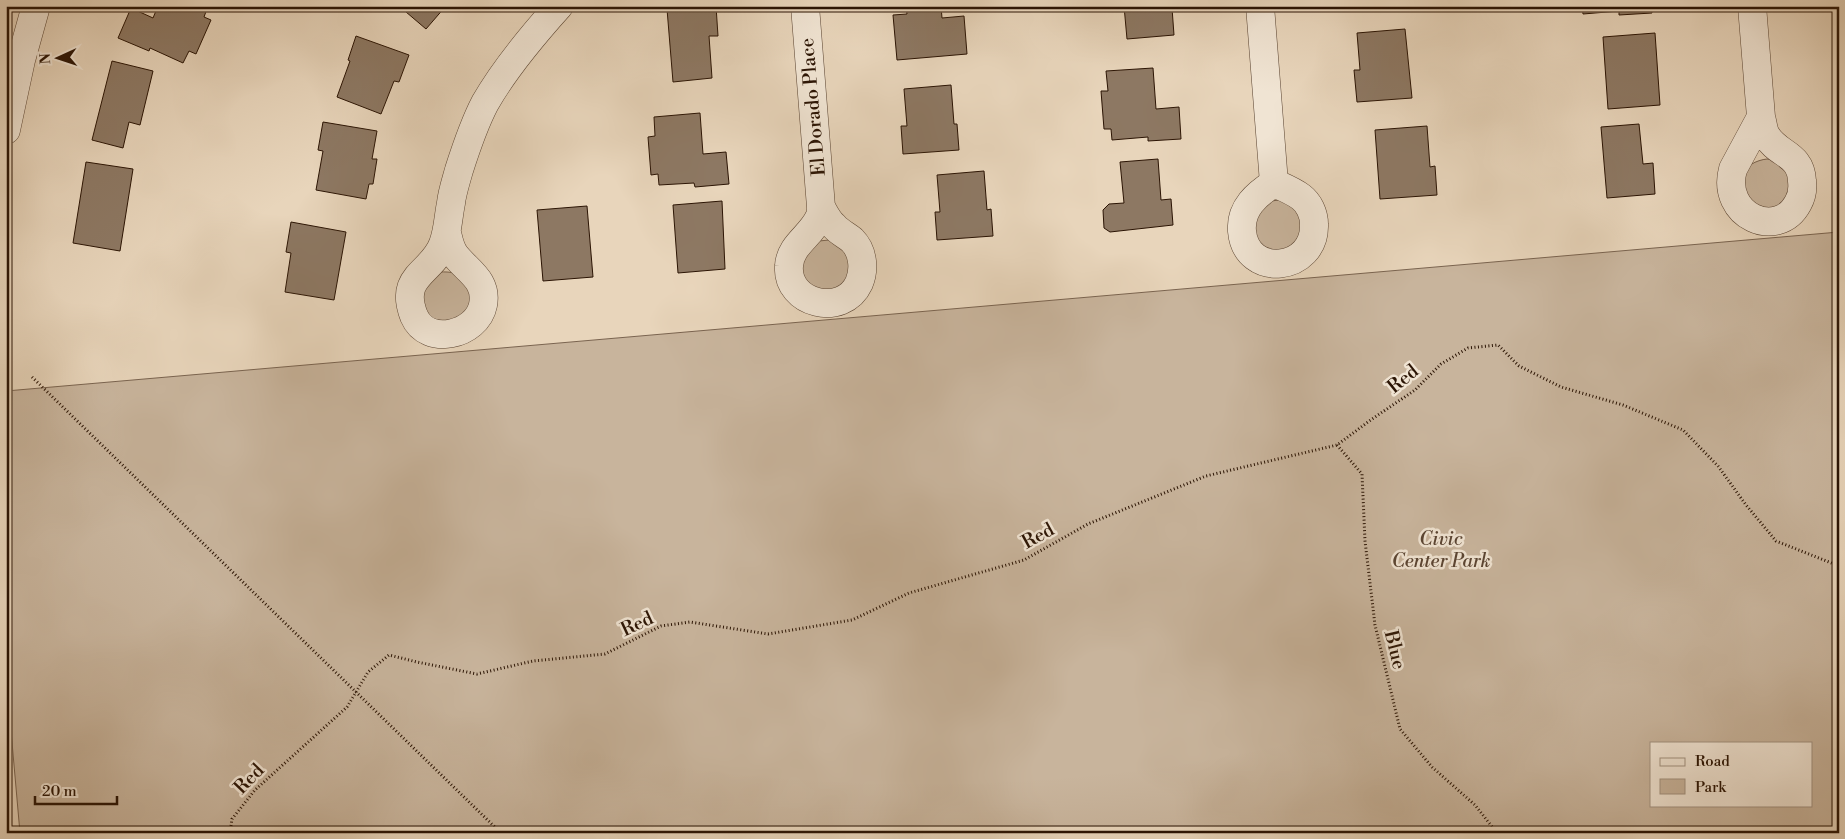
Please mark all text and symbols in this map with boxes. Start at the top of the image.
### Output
north arrow [32,32,82,82]
street label: El Dorado Place [795,37,831,177]
text: N [37,53,55,65]
street label: Red [1382,359,1424,399]
street label: Red [1018,517,1059,555]
park label: Civic Center Park [1392,527,1490,573]
street label: Red [617,606,657,642]
street label: Blue [1378,627,1411,672]
legend [1650,742,1812,806]
text: Road [1695,752,1730,771]
street label: Red [229,759,269,799]
scale bar [35,774,118,806]
text: Park [1695,778,1727,797]
text: 20 m [42,782,77,801]

